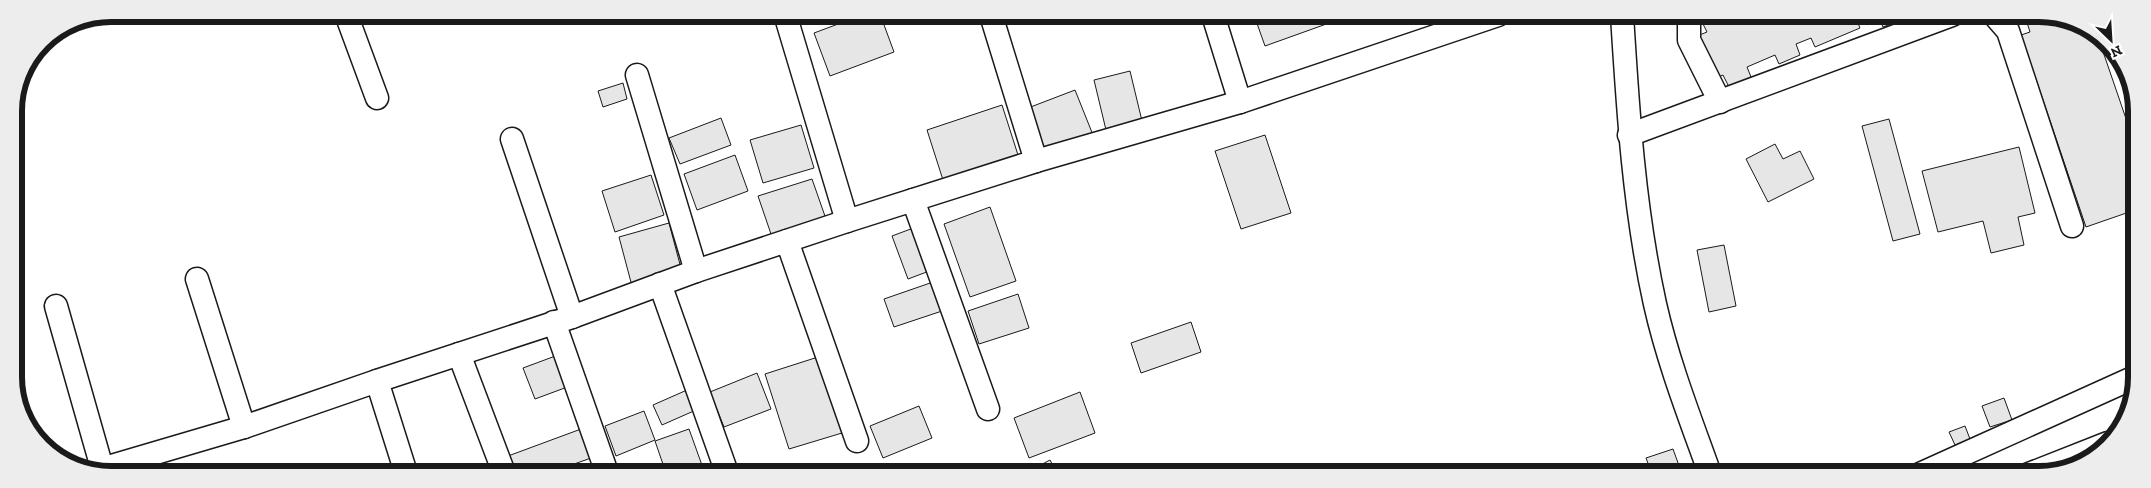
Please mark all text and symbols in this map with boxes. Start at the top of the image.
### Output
north arrow [2086,15,2136,65]
text: N [2108,41,2125,61]

